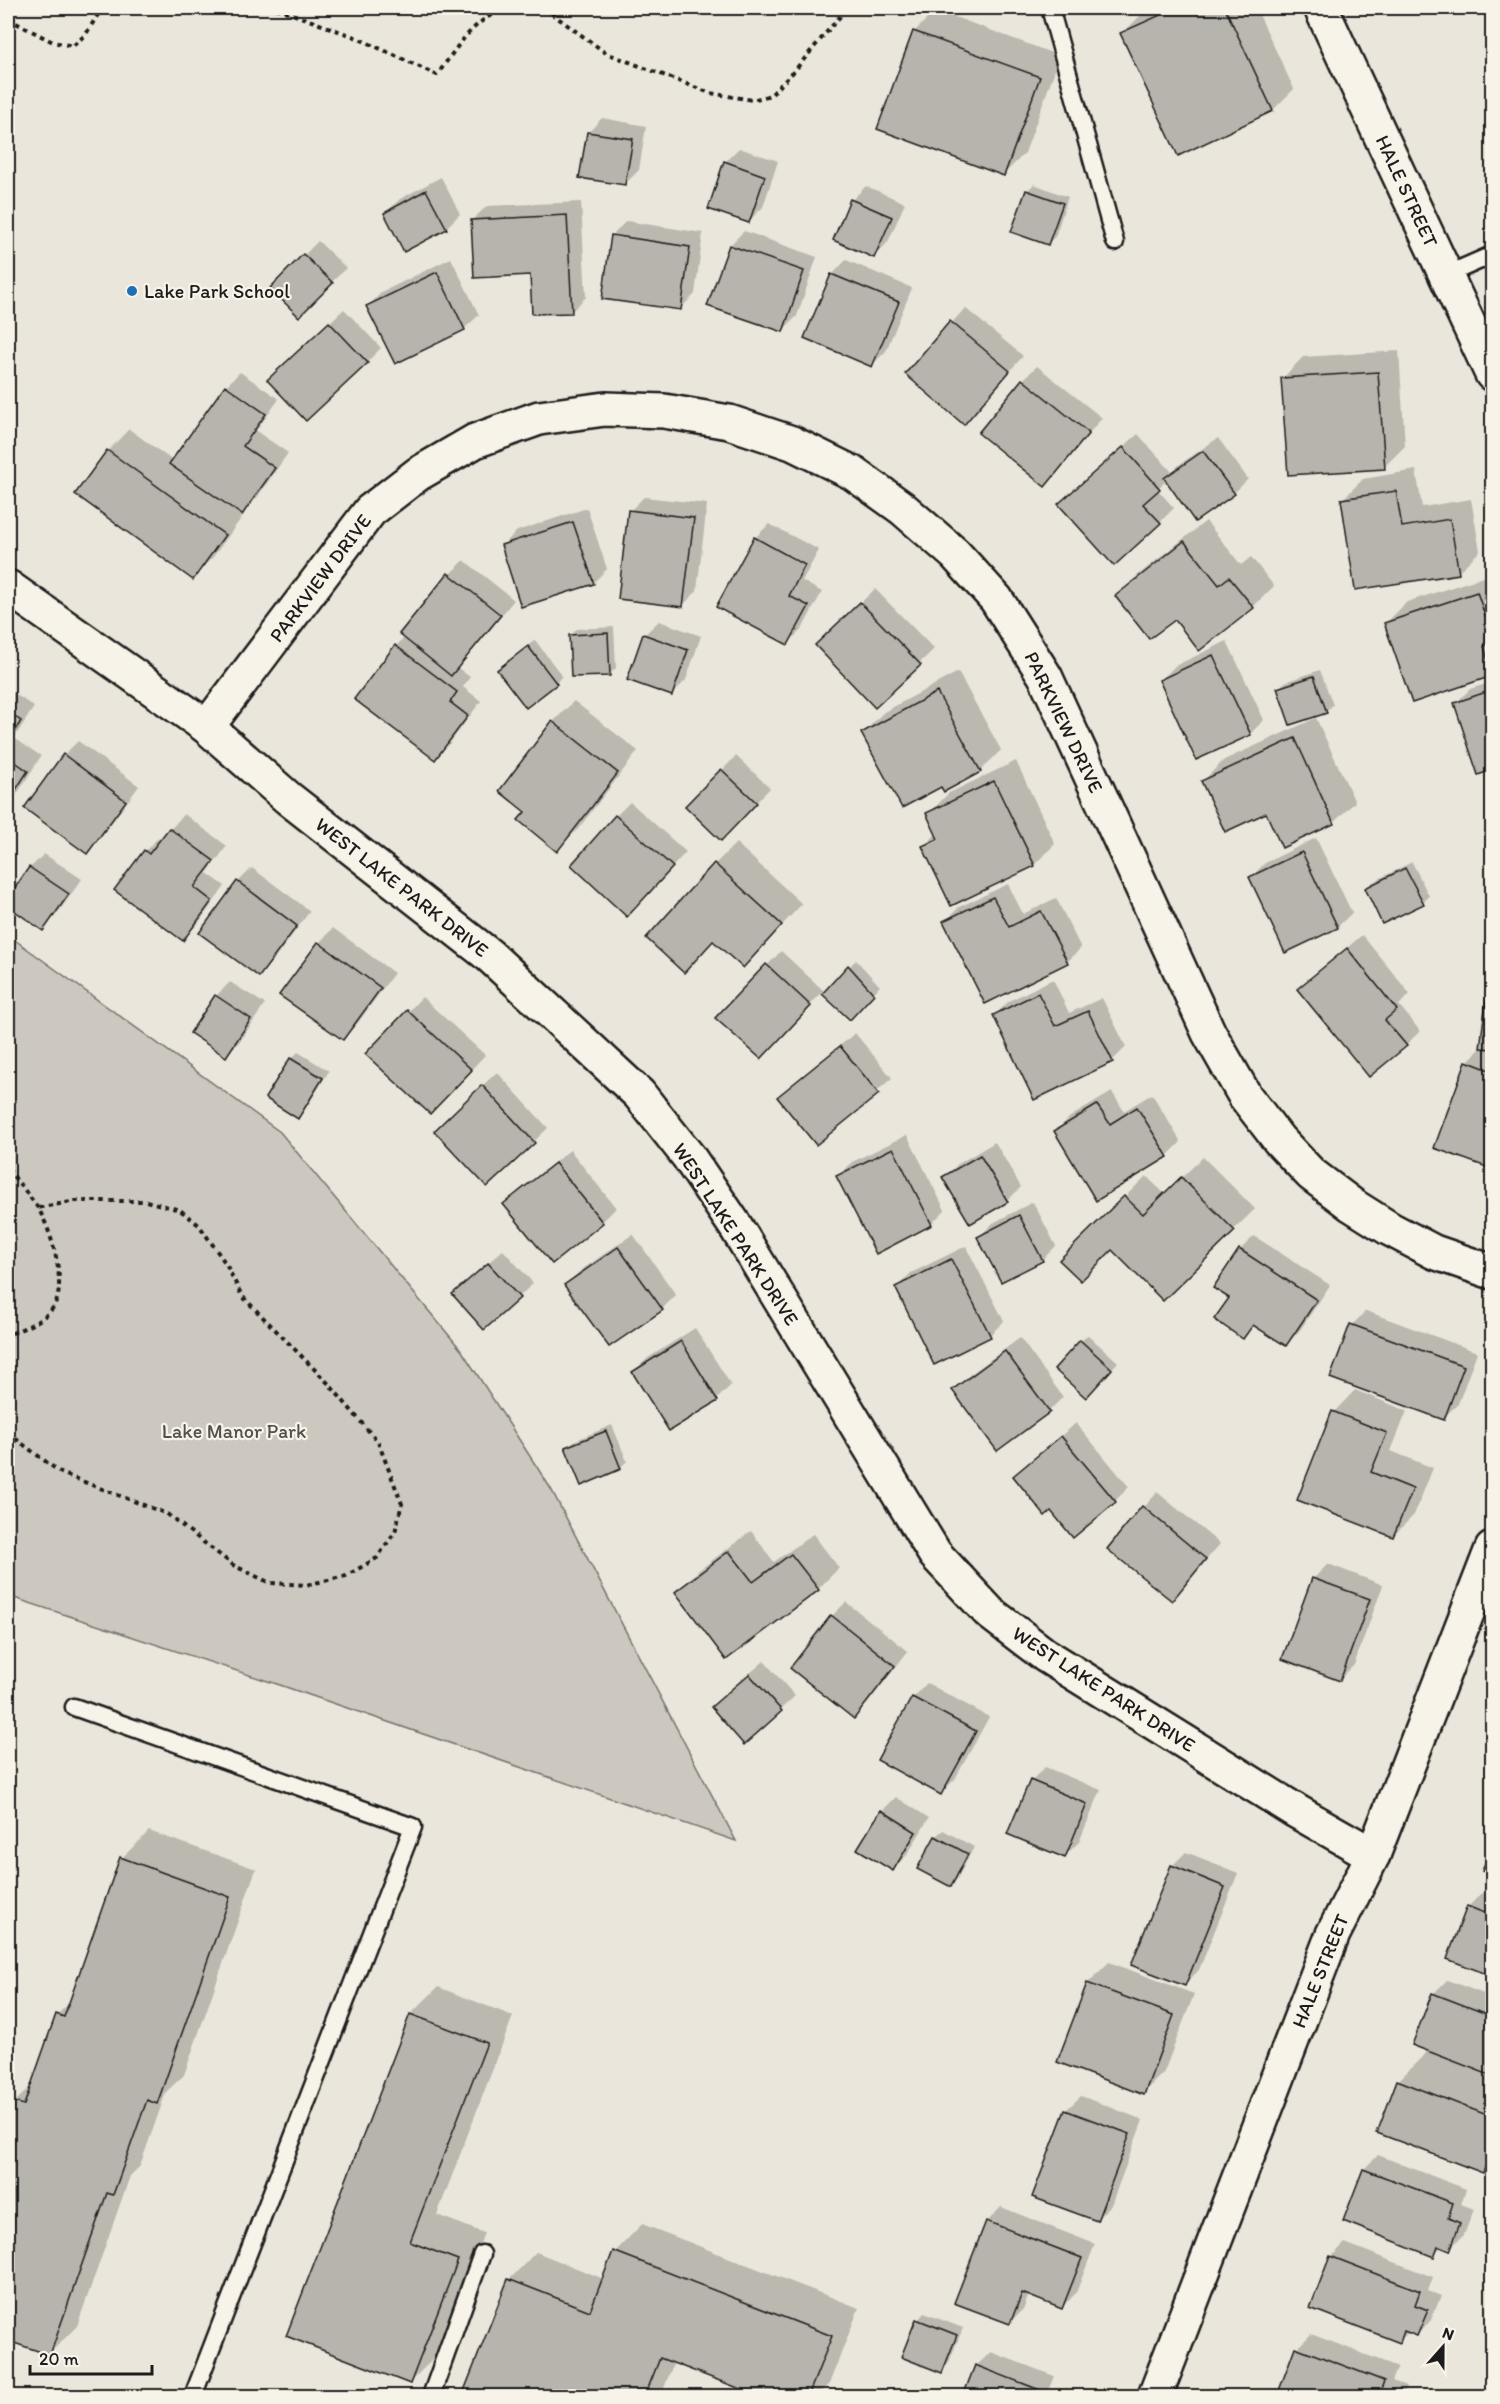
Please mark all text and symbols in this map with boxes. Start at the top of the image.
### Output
street label: HALE STREET [1371,131,1443,251]
place label: Lake Park School [144,279,290,303]
marker: Lake Park School [125,284,139,298]
street label: PARKVIEW DRIVE [264,509,376,647]
street label: PARKVIEW DRIVE [1019,647,1109,797]
street label: WEST LAKE PARK DRIVE [311,812,493,962]
street label: WEST LAKE PARK DRIVE [668,1138,804,1330]
park label: Lake Manor Park [162,1419,306,1443]
street label: WEST LAKE PARK DRIVE [1008,1621,1200,1757]
street label: HALE STREET [1286,1911,1354,2031]
north arrow [1413,2317,1473,2377]
text: N [1440,2323,1457,2344]
scale bar [30,2338,152,2376]
text: 20 m [39,2348,79,2370]

